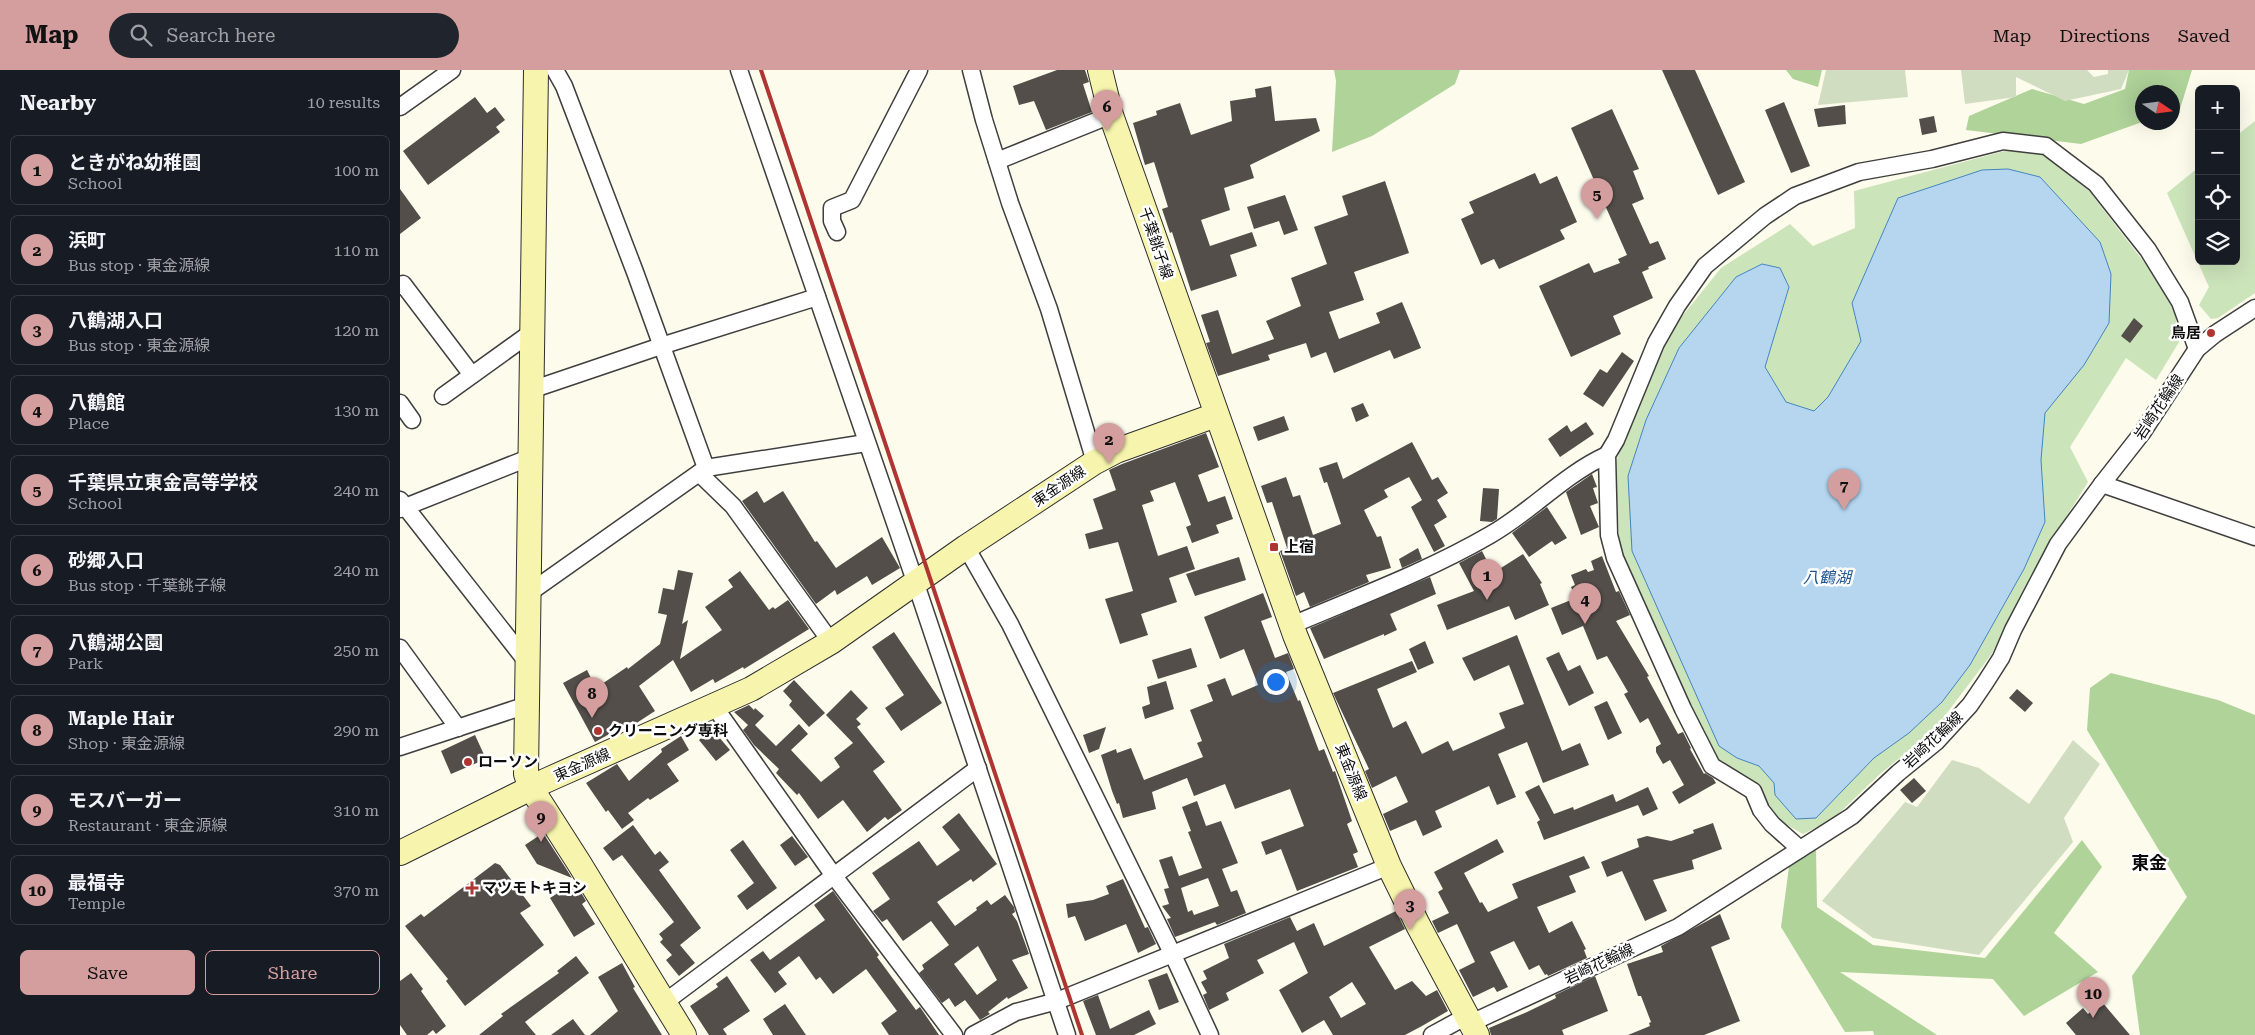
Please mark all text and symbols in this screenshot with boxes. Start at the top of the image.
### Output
search box [109,13,459,58]
text: Map [25,21,79,49]
icon: search [127,21,155,49]
text: Search here [167,24,275,47]
text: Map [1993,25,2031,46]
text: Directions [2059,25,2150,46]
text: Saved [2178,25,2230,46]
north arrow [2135,85,2180,130]
map controls [2195,85,2240,265]
button: + [2195,85,2240,130]
pin: 6 [1091,90,1123,131]
text: Nearby [20,91,96,115]
text: 10 results [307,93,380,112]
button: − [2195,130,2240,175]
text: ときがね幼稚園 [68,151,201,174]
text: 1 [33,161,41,180]
text: 100 m [333,161,379,180]
text: School [68,174,122,193]
button: locate [2195,175,2240,220]
pin: 5 [1581,178,1613,219]
street label: 千葉銚子線 [1135,205,1177,281]
button: layers [2195,220,2240,265]
text: 浜町 [68,229,106,252]
text: 2 [33,241,41,260]
text: 110 m [333,241,379,260]
text: Bus stop · 東金源線 [68,256,210,275]
text: 八鶴湖入口 [68,309,163,332]
text: 3 [33,321,41,340]
text: 120 m [333,321,379,340]
place label: 鳥居 [2171,324,2201,342]
marker: 鳥居 [2205,327,2217,339]
text: Bus stop · 東金源線 [68,336,210,355]
street label: 岩崎花輪線 [2131,371,2187,443]
text: 八鶴館 [68,391,125,414]
text: 4 [33,401,41,420]
text: 130 m [333,401,379,420]
text: Place [68,414,109,433]
pin: 2 [1093,423,1125,464]
street label: 東金源線 [1029,462,1089,510]
pin: 7 [1828,469,1860,510]
text: 千葉県立東金高等学校 [68,471,258,494]
text: 5 [33,481,41,500]
text: 240 m [333,481,379,500]
text: School [68,494,122,513]
place label: 上宿 [1284,538,1314,556]
marker: 上宿 [1268,541,1280,553]
text: 砂郷入口 [68,549,144,572]
pin: 1 [1471,559,1503,600]
text: 6 [33,561,41,580]
text: 240 m [333,561,379,580]
water label: 八鶴湖 [1803,568,1854,587]
text: Bus stop · 千葉銚子線 [68,576,226,595]
pin: 4 [1569,583,1601,624]
text: 八鶴湖公園 [68,631,163,654]
text: 7 [33,641,41,660]
text: 250 m [333,641,379,660]
text: Park [68,654,103,673]
your location [1263,669,1289,695]
pin: 8 [576,677,608,718]
text: Maple Hair [68,707,174,730]
street label: 岩崎花輪線 [1899,708,1967,772]
text: 8 [33,721,41,740]
text: 290 m [333,721,379,740]
place label: クリーニング専科 [608,722,728,740]
marker: クリーニング専科 [592,725,604,737]
text: Shop · 東金源線 [68,734,185,753]
street label: 東金源線 [1331,741,1371,803]
street label: 東金源線 [551,745,613,785]
place label: ローソン [478,753,538,771]
marker: ローソン [462,756,474,768]
text: モスバーガー [68,789,182,812]
text: 9 [33,801,41,820]
text: 310 m [333,801,379,820]
pin: 9 [525,801,557,842]
text: Restaurant · 東金源線 [68,816,227,835]
district label: 東金 [2131,852,2167,873]
text: 最福寺 [68,871,125,894]
place label: マツモトキヨシ [482,879,587,897]
text: 10 [28,881,46,900]
text: 370 m [333,881,379,900]
marker: マツモトキヨシ [466,882,478,894]
pin: 3 [1394,889,1426,930]
text: Temple [68,894,125,913]
street label: 岩崎花輪線 [1561,940,1637,988]
button: Save [20,950,195,995]
button: Share [205,950,380,995]
pin: 10 [2077,977,2109,1018]

